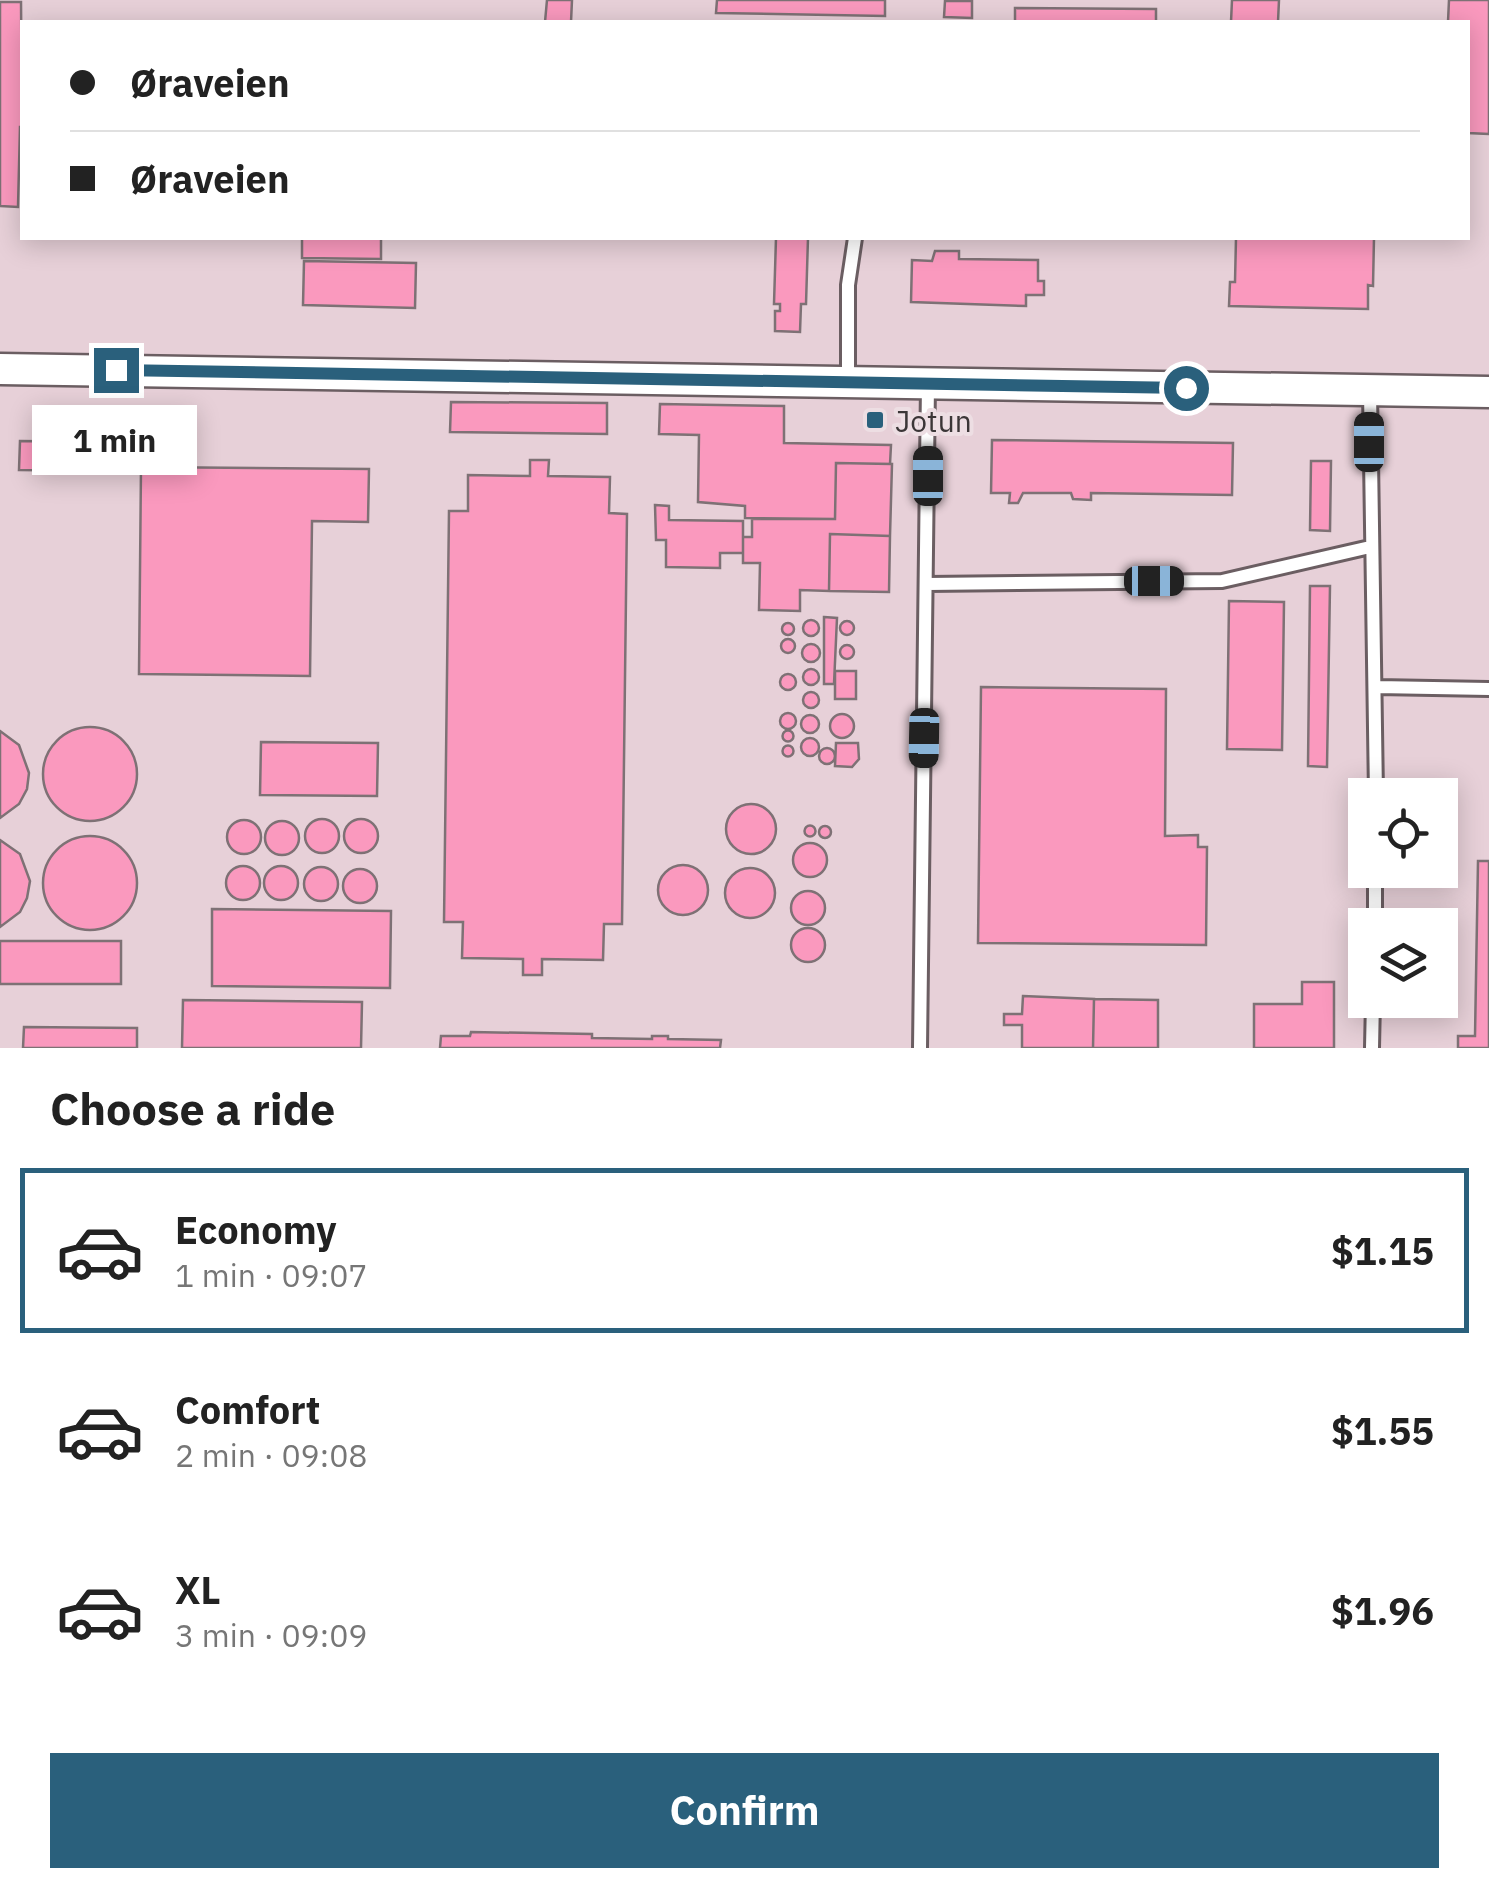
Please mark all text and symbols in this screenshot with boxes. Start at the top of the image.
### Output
text: Øraveien [130,58,290,107]
text: Øraveien [130,154,290,203]
route end [94,348,139,393]
route start [1164,366,1209,411]
place label: Jotun [895,401,972,440]
callout: 1 min [34,405,198,475]
marker: Jotun [864,409,886,431]
car [1354,412,1384,472]
text: 1 min [73,419,156,461]
car [913,446,943,506]
car [1124,566,1184,596]
car [908,708,940,768]
map controls [1348,778,1458,1018]
button: locate [1348,778,1458,888]
button: layers [1348,908,1458,1018]
text: Choose a ride [50,1079,335,1137]
text: Economy [175,1205,337,1254]
icon: car [55,1206,145,1296]
text: $1.15 [1331,1226,1434,1275]
text: 1 min · 09:07 [175,1254,368,1296]
text: Comfort [175,1385,320,1434]
icon: car [55,1386,145,1476]
text: $1.55 [1331,1406,1434,1455]
text: 2 min · 09:08 [175,1434,368,1476]
text: XL [175,1565,221,1614]
icon: car [55,1566,145,1656]
text: $1.96 [1331,1586,1434,1635]
text: 3 min · 09:09 [175,1614,368,1656]
button: Confirm [50,1753,1439,1868]

